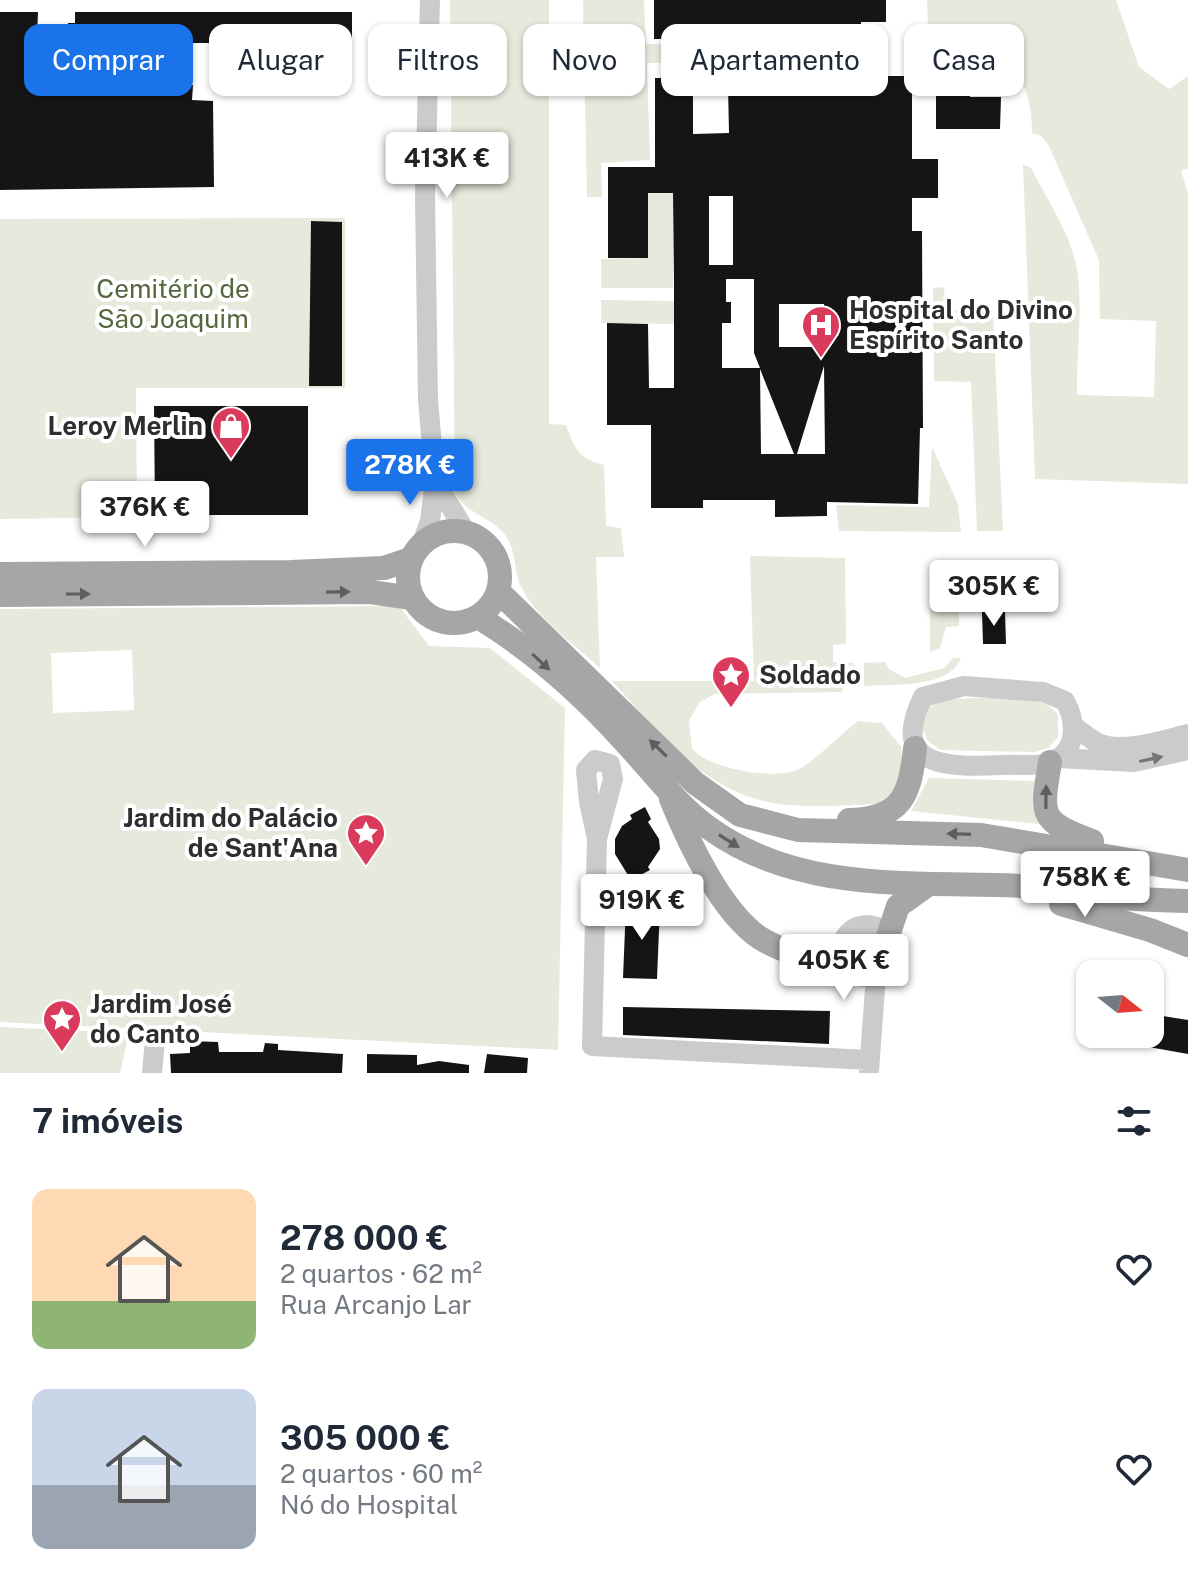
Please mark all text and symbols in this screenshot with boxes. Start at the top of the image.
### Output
chip: Comprar [24,24,193,96]
chip: Alugar [209,24,352,96]
chip: Filtros [368,24,507,96]
chip: Novo [523,24,645,96]
chip: Apartamento [661,24,888,96]
chip: Casa [904,24,1024,96]
pin: 413K € [382,132,512,200]
text: 413K € [404,142,490,173]
park label: Cemitério de São Joaquim [96,273,250,334]
place label: Hospital do Divino Espírito Santo [849,294,1073,355]
hospital icon: Hospital do Divino Espírito Santo [800,304,842,359]
shop icon: Leroy Merlin [210,405,252,460]
place label: Leroy Merlin [48,410,203,441]
pin: 278K € [345,439,475,507]
text: 278K € [364,449,456,480]
pin: 376K € [80,481,210,549]
text: 376K € [99,491,191,522]
pin: 305K € [929,560,1059,628]
text: 305K € [948,570,1040,601]
one-way arrow [326,586,351,598]
one-way arrow [66,588,91,601]
one-way arrow [532,653,551,671]
place icon: Soldado [710,654,752,709]
place label: Soldado [759,659,861,690]
one-way arrow [649,739,668,757]
one-way arrow [1139,752,1164,765]
one-way arrow [1040,784,1053,809]
place label: Jardim do Palácio de Sant'Ana [123,802,338,863]
place icon: Jardim do Palácio de Sant'Ana [345,812,387,867]
one-way arrow [946,827,971,840]
one-way arrow [718,833,740,847]
pin: 758K € [1020,851,1150,919]
text: 758K € [1039,861,1131,892]
pin: 919K € [577,874,707,942]
text: 919K € [599,884,685,915]
pin: 405K € [779,934,909,1002]
text: 405K € [798,944,890,975]
north arrow [1076,960,1164,1048]
map controls [1076,960,1164,1048]
place label: Jardim José do Canto [90,988,232,1049]
place icon: Jardim José do Canto [41,998,83,1053]
icon: filters [1112,1099,1156,1143]
text: 7 imóveis [32,1101,183,1141]
text: 278 000 € [280,1218,448,1258]
icon: home [96,1221,192,1317]
icon: heart [1112,1247,1156,1291]
text: 2 quartos · 62 m² [280,1258,482,1289]
text: Rua Arcanjo Lar [280,1289,472,1320]
text: 305 000 € [280,1418,450,1458]
icon: home [96,1421,192,1517]
icon: heart [1112,1447,1156,1491]
text: 2 quartos · 60 m² [280,1458,482,1489]
text: Nó do Hospital [280,1489,458,1520]

